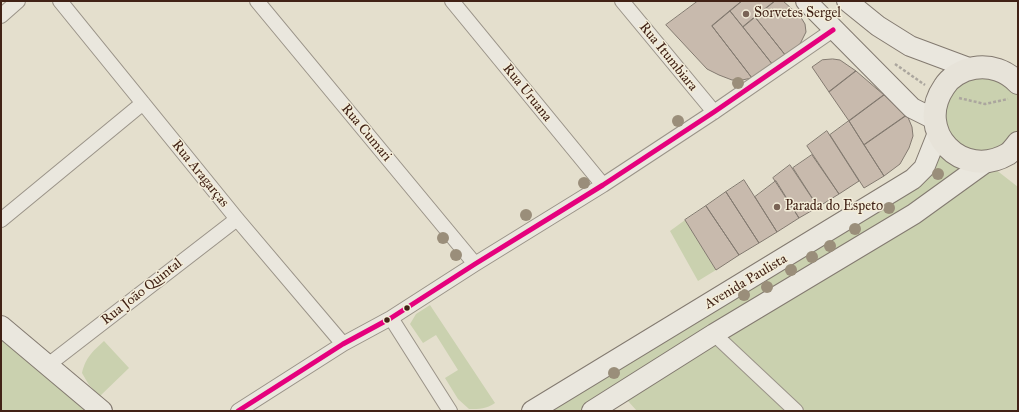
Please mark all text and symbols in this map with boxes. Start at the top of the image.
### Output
place label: Sorvetes Sergel [754,6,841,22]
marker: Sorvetes Sergel [741,9,751,19]
street label: Rua Itumbiara [635,19,701,95]
street label: Rua Uruana [499,61,555,125]
street label: Rua Cumari [337,101,395,165]
street label: Rua Aragarças [168,137,232,211]
place label: Parada do Espeto [785,199,883,215]
marker: Parada do Espeto [772,202,782,212]
street label: Avenida Paulista [702,251,790,313]
street label: Rua João Quintal [98,255,186,329]
unlabelled marker [402,303,412,313]
unlabelled marker [382,315,392,325]

